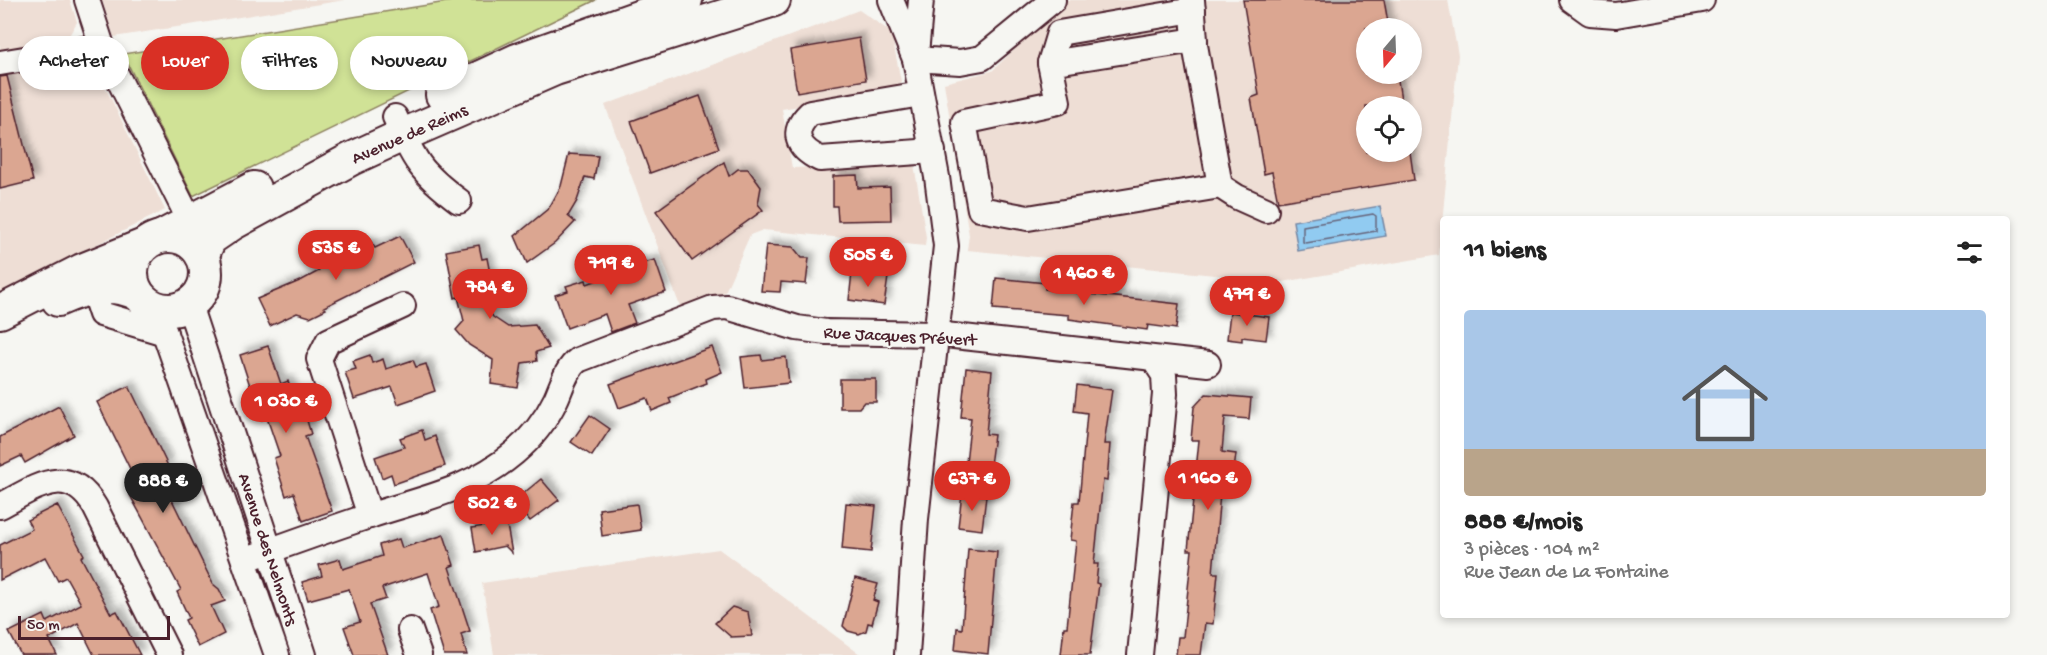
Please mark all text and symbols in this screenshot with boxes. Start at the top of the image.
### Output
north arrow [1356,18,1422,84]
map controls [1356,18,1422,162]
chip: Acheter [18,36,129,90]
chip: Louer [141,36,229,90]
chip: Filtres [241,36,338,90]
chip: Nouveau [350,36,468,90]
button: locate [1356,96,1422,162]
street label: Avenue de Reims [349,100,472,170]
pin: 535 € [294,230,378,281]
icon: filters [1953,236,1986,269]
pin: 505 € [826,237,910,288]
text: 11 biens [1464,237,1546,268]
text: 535 € [312,238,360,261]
pin: 719 € [569,245,653,296]
text: 505 € [843,245,893,268]
text: 719 € [588,253,634,276]
pin: 1 460 € [1029,255,1139,306]
text: 1 460 € [1054,263,1114,286]
pin: 784 € [448,269,532,320]
pin: 479 € [1205,276,1289,327]
text: 784 € [466,277,514,300]
text: 479 € [1224,284,1270,307]
street label: Rue Jacques Prévert [823,323,978,352]
icon: home [1671,349,1779,457]
pin: 1 030 € [231,383,341,434]
text: 1 030 € [255,391,317,414]
pin: 1 160 € [1153,460,1263,511]
pin: 637 € [930,461,1014,512]
pin: 888 € [121,463,205,514]
text: 1 160 € [1178,468,1238,491]
text: 637 € [948,469,996,492]
text: 888 € [138,471,188,494]
street label: Avenue des Nelmonts [232,471,302,630]
pin: 502 € [450,485,534,536]
text: 502 € [468,493,516,516]
text: 888 €/mois [1464,508,1582,539]
text: 3 pièces · 104 m² [1464,539,1600,562]
text: Rue Jean de La Fontaine [1464,562,1669,585]
scale bar [18,613,170,640]
text: 50 m [27,617,60,636]

